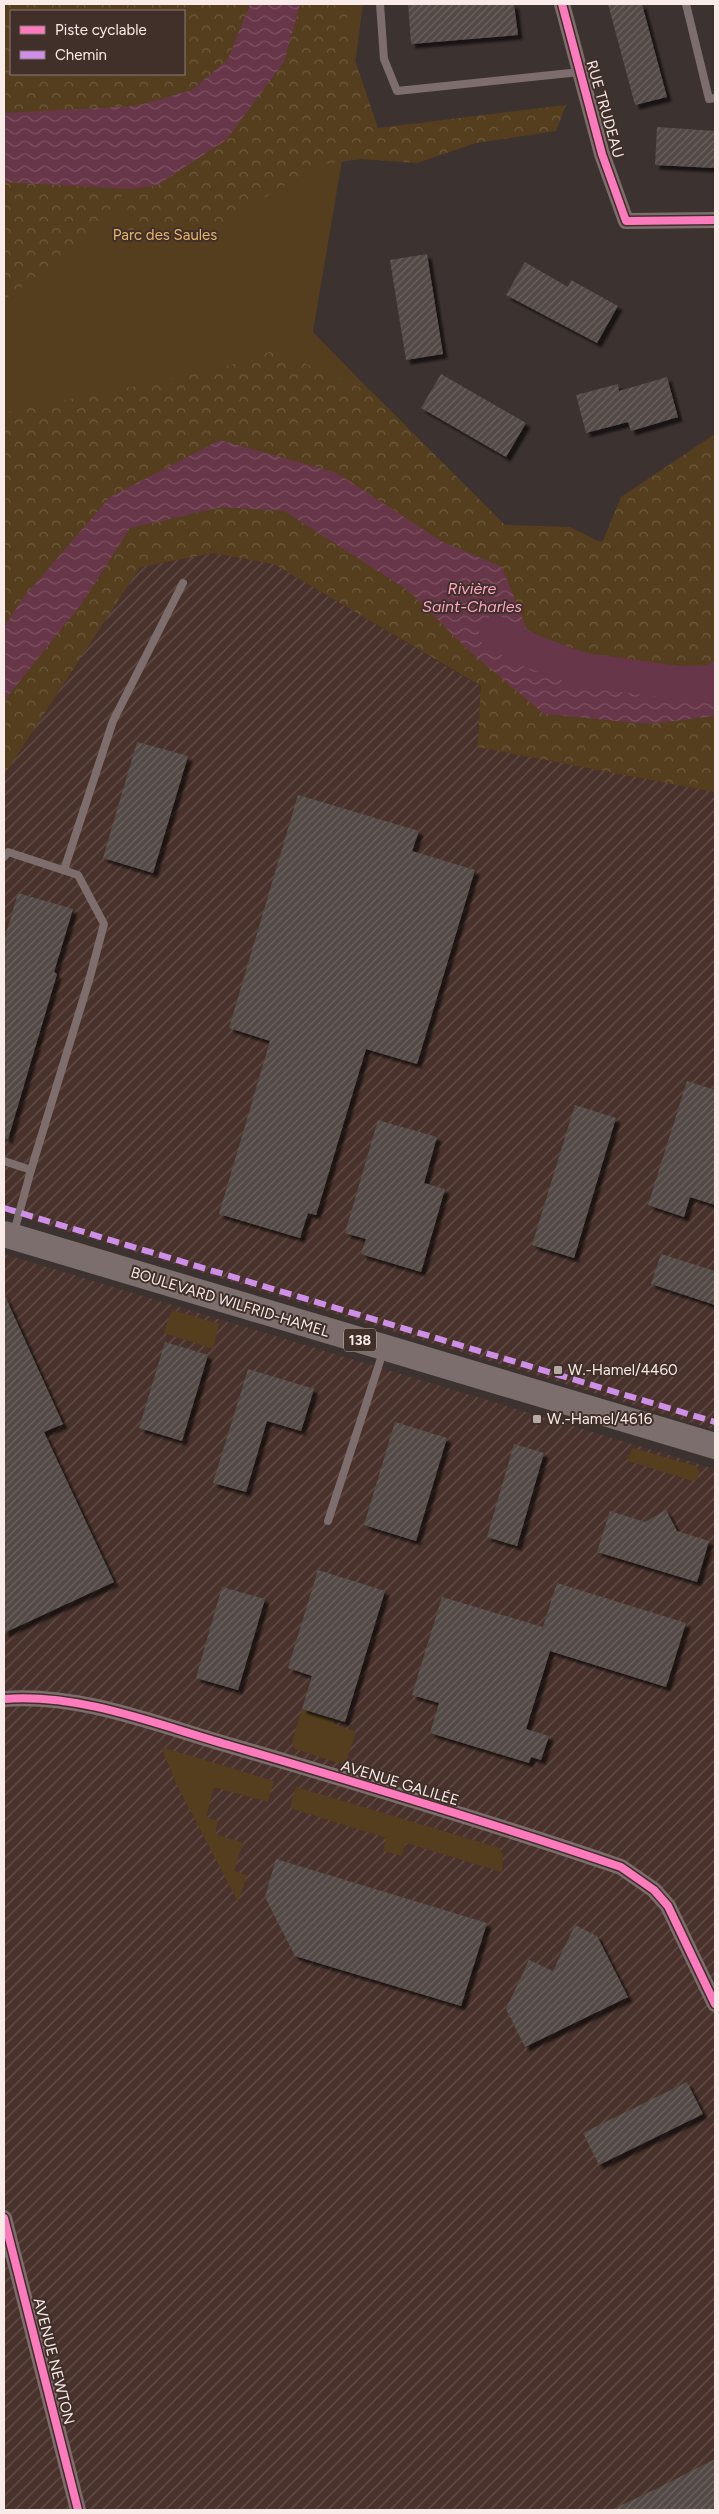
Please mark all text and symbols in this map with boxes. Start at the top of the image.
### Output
legend [10,10,185,75]
text: Piste cyclable [55,21,147,39]
text: Chemin [55,46,107,64]
street label: RUE TRUDEAU [582,58,628,160]
park label: Parc des Saules [113,226,217,244]
water label: Rivière Saint-Charles [422,579,522,616]
street label: BOULEVARD WILFRID-HAMEL [129,1263,332,1341]
road number: 138 [344,1328,376,1352]
place label: W.-Hamel/4460 [568,1361,678,1379]
marker: W.-Hamel/4460 [552,1364,564,1376]
place label: W.-Hamel/4616 [547,1410,653,1428]
marker: W.-Hamel/4616 [531,1413,543,1425]
street label: AVENUE GALILÉE [339,1756,461,1810]
street label: AVENUE NEWTON [30,2296,78,2426]

